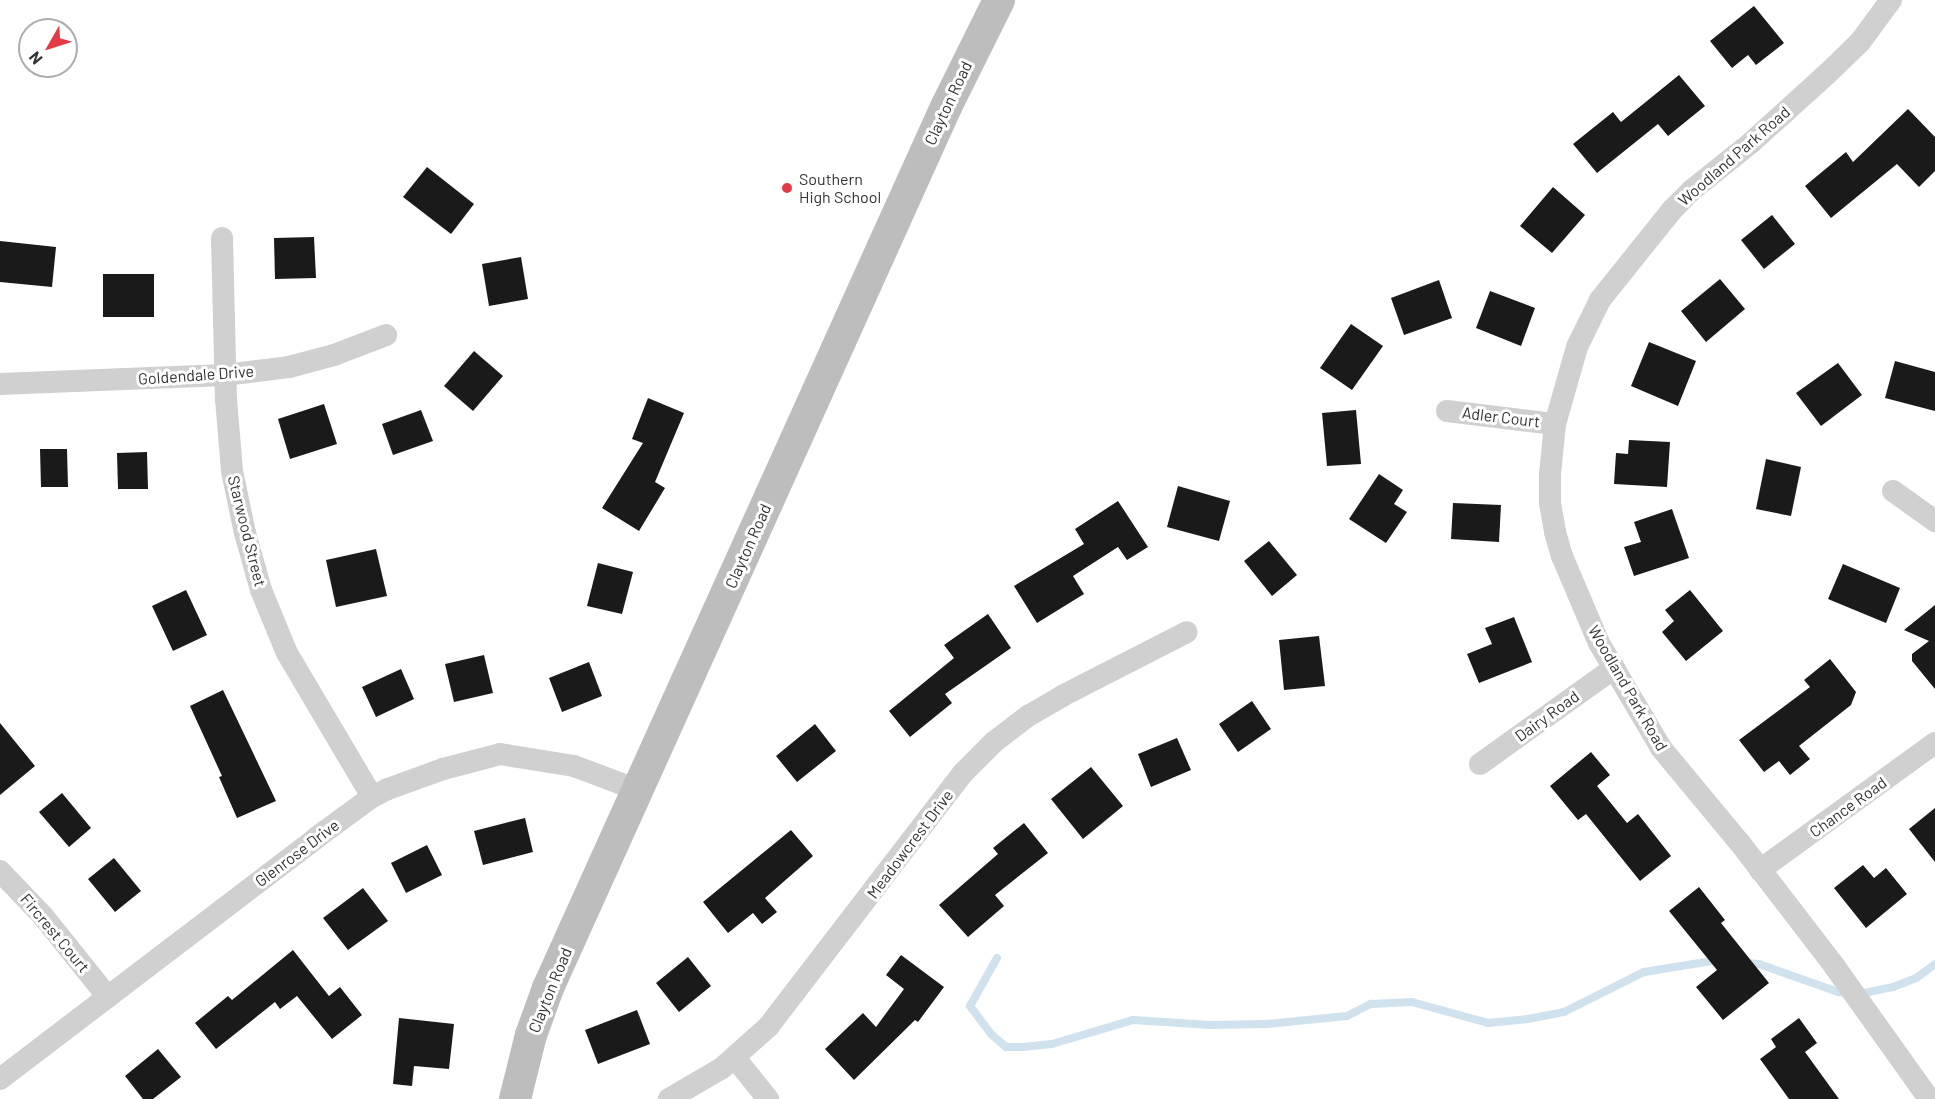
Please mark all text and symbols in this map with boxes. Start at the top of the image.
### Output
north arrow [18,18,78,78]
text: N [24,48,46,69]
street label: Clayton Road [920,58,976,148]
street label: Woodland Park Road [1674,102,1794,210]
place label: Southern High School [799,169,881,207]
marker: Southern High School [780,181,794,195]
street label: Goldendale Drive [138,361,254,389]
street label: Adler Court [1461,403,1541,431]
street label: Starwood Street [224,473,270,589]
street label: Clayton Road [721,501,775,591]
street label: Woodland Park Road [1584,622,1672,754]
street label: Dairy Road [1511,686,1583,746]
street label: Chance Road [1806,773,1890,841]
street label: Meadowcrest Drive [863,786,957,902]
street label: Glenrose Drive [251,815,343,891]
street label: Fircrest Court [16,890,94,976]
street label: Clayton Road [524,945,576,1035]

